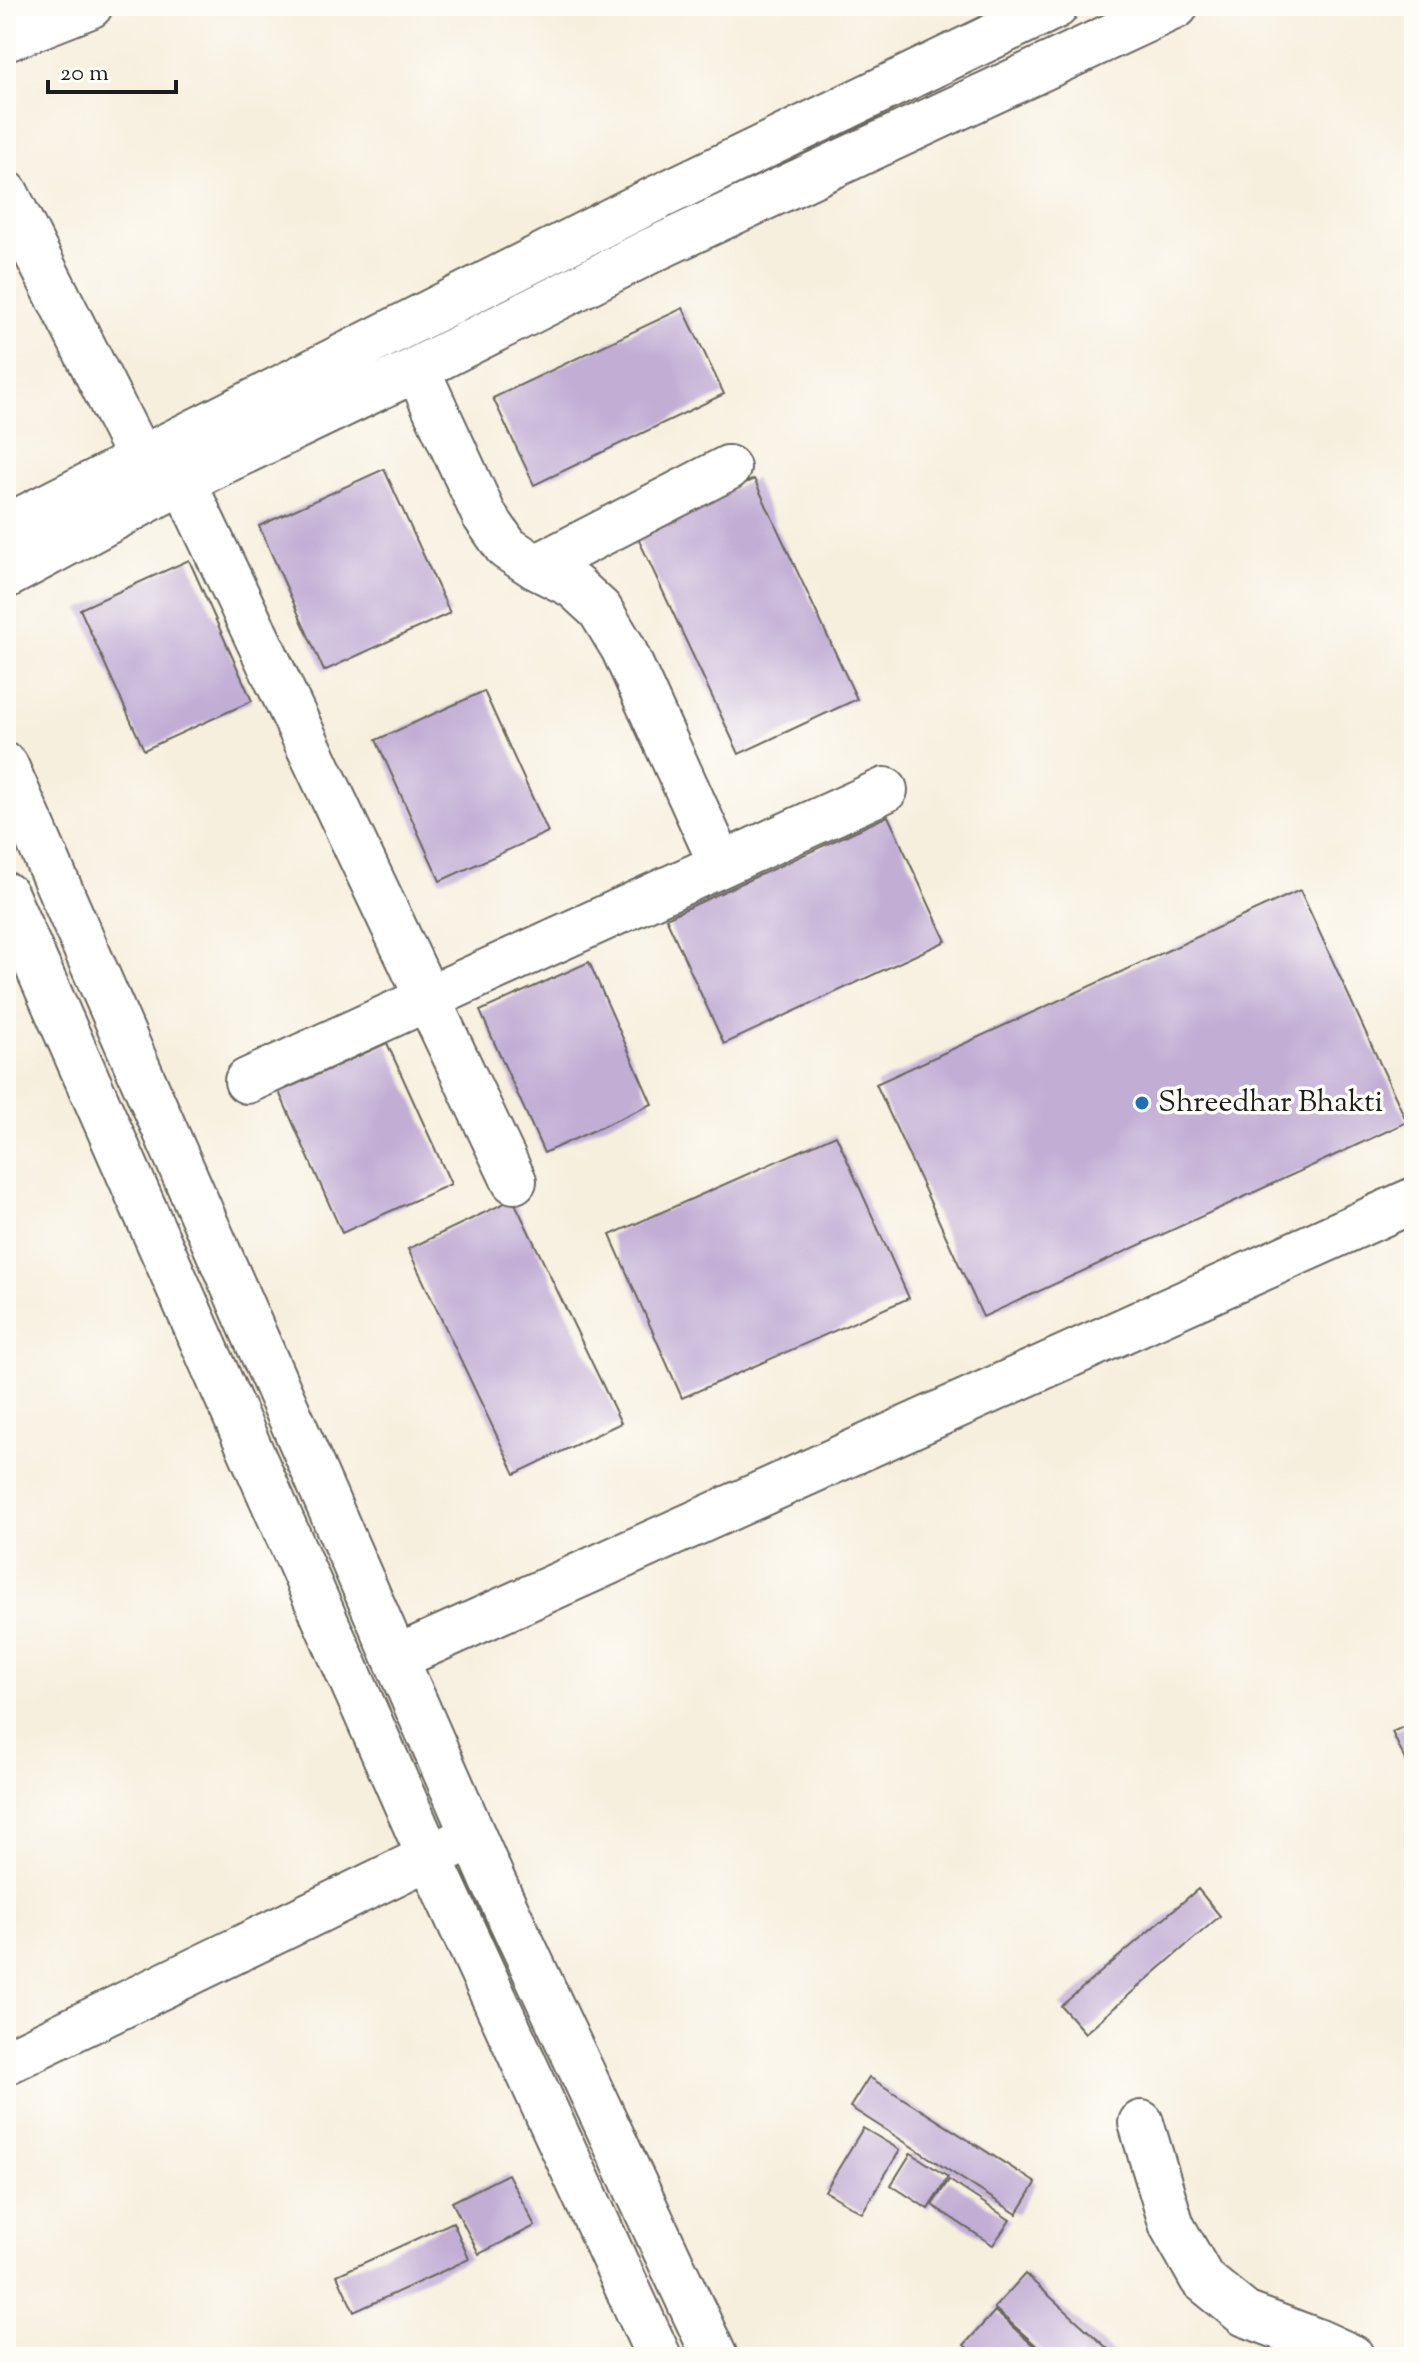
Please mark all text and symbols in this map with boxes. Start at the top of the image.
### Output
scale bar [48,44,176,94]
text: 20 m [60,57,109,91]
place label: Shreedhar Bhakti [1158,1082,1383,1125]
marker: Shreedhar Bhakti [1133,1094,1151,1112]

